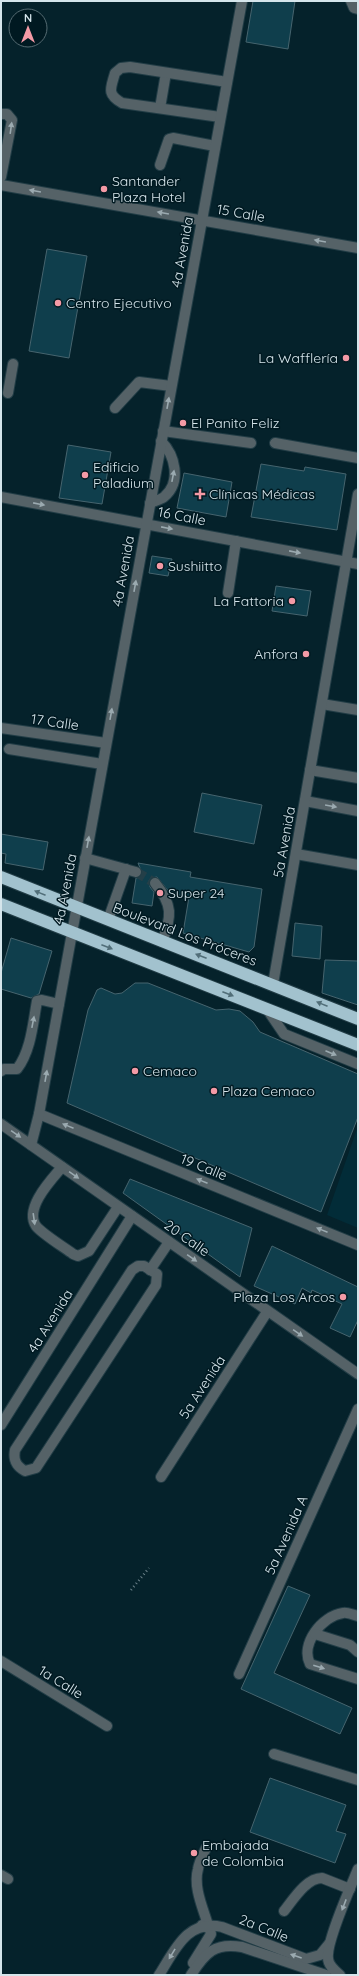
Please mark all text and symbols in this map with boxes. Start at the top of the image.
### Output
north arrow [8,8,48,48]
text: N [24,11,32,25]
one-way arrow [8,122,14,134]
place label: Santander Plaza Hotel [112,172,185,206]
marker: Santander Plaza Hotel [99,184,109,194]
one-way arrow [29,188,41,194]
street label: 15 Calle [216,200,267,226]
one-way arrow [157,210,169,216]
street label: 4a Avenida [167,215,197,289]
one-way arrow [314,238,326,244]
place label: Centro Ejecutivo [66,294,172,312]
marker: Centro Ejecutivo [53,298,63,308]
place label: La Wafflería [258,349,338,367]
marker: La Wafflería [341,353,351,363]
one-way arrow [165,397,171,409]
place label: El Panito Feliz [191,414,280,432]
marker: El Panito Feliz [178,418,188,428]
place label: Edificio Paladium [93,458,154,492]
marker: Edificio Paladium [80,470,90,480]
one-way arrow [171,470,177,482]
place label: Clínicas Médicas [209,485,315,503]
marker: Clínicas Médicas [194,488,206,500]
one-way arrow [33,501,45,507]
street label: 16 Calle [157,503,208,529]
one-way arrow [161,525,173,531]
street label: 4a Avenida [108,534,138,608]
one-way arrow [289,549,301,555]
place label: Sushiitto [168,557,222,575]
marker: Sushiitto [155,561,165,571]
one-way arrow [132,580,138,592]
place label: La Fattoria [213,592,284,610]
marker: La Fattoria [287,596,297,606]
place label: Anfora [254,645,298,663]
marker: Anfora [301,649,311,659]
one-way arrow [109,708,115,720]
street label: 17 Calle [30,710,80,734]
one-way arrow [325,803,338,809]
street label: 5a Avenida [269,805,299,879]
one-way arrow [85,836,91,848]
street label: 4a Avenida [49,852,81,926]
place label: Super 24 [168,884,224,902]
marker: Super 24 [155,888,165,898]
one-way arrow [34,890,45,896]
street label: Boulevard Los Próceres [110,898,260,970]
one-way arrow [102,944,114,950]
one-way arrow [194,953,206,959]
one-way arrow [223,991,235,997]
one-way arrow [316,1001,327,1007]
one-way arrow [30,1016,36,1028]
one-way arrow [326,1050,338,1056]
place label: Cemaco [143,1062,197,1080]
marker: Cemaco [130,1066,140,1076]
one-way arrow [43,1070,49,1082]
place label: Plaza Cemaco [222,1082,315,1100]
marker: Plaza Cemaco [209,1086,219,1096]
one-way arrow [62,1123,74,1129]
one-way arrow [11,1130,21,1138]
street label: 19 Calle [178,1150,230,1184]
one-way arrow [69,1171,79,1179]
one-way arrow [196,1178,207,1184]
one-way arrow [31,1212,37,1225]
street label: 20 Calle [161,1216,213,1260]
one-way arrow [315,1227,327,1233]
one-way arrow [186,1254,197,1262]
street label: 4a Avenida [23,1286,77,1356]
place label: Plaza Los Arcos [233,1288,335,1306]
marker: Plaza Los Arcos [338,1292,348,1302]
one-way arrow [293,1329,303,1337]
street label: 5a Avenida [175,1352,229,1422]
street label: 5a Avenida A [261,1493,311,1577]
street label: 1a Calle [35,1661,87,1703]
one-way arrow [313,1664,325,1670]
place label: Embajada de Colombia [202,1836,284,1870]
marker: Embajada de Colombia [189,1848,199,1858]
one-way arrow [341,1899,347,1911]
street label: 2a Calle [237,1910,292,1946]
one-way arrow [168,1949,176,1959]
one-way arrow [290,1952,302,1958]

